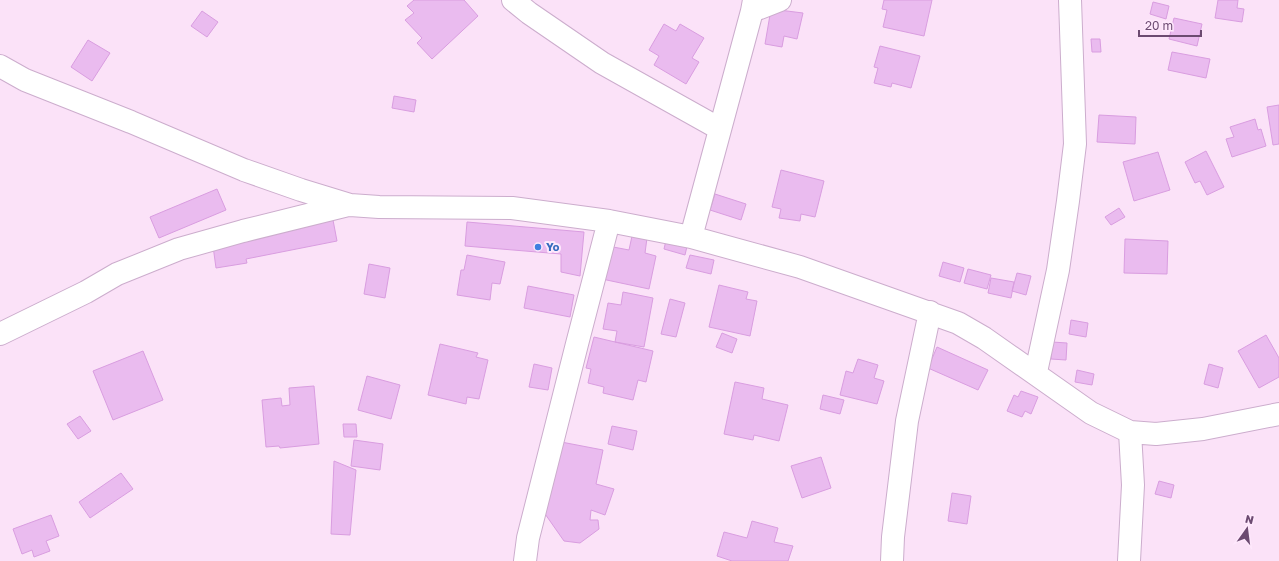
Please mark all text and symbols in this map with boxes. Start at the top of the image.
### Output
scale bar [1139,12,1201,38]
text: 20 m [1145,18,1173,33]
place label: Yo [546,240,560,253]
marker: Yo [533,242,543,252]
north arrow [1227,509,1267,549]
text: N [1244,511,1255,526]

